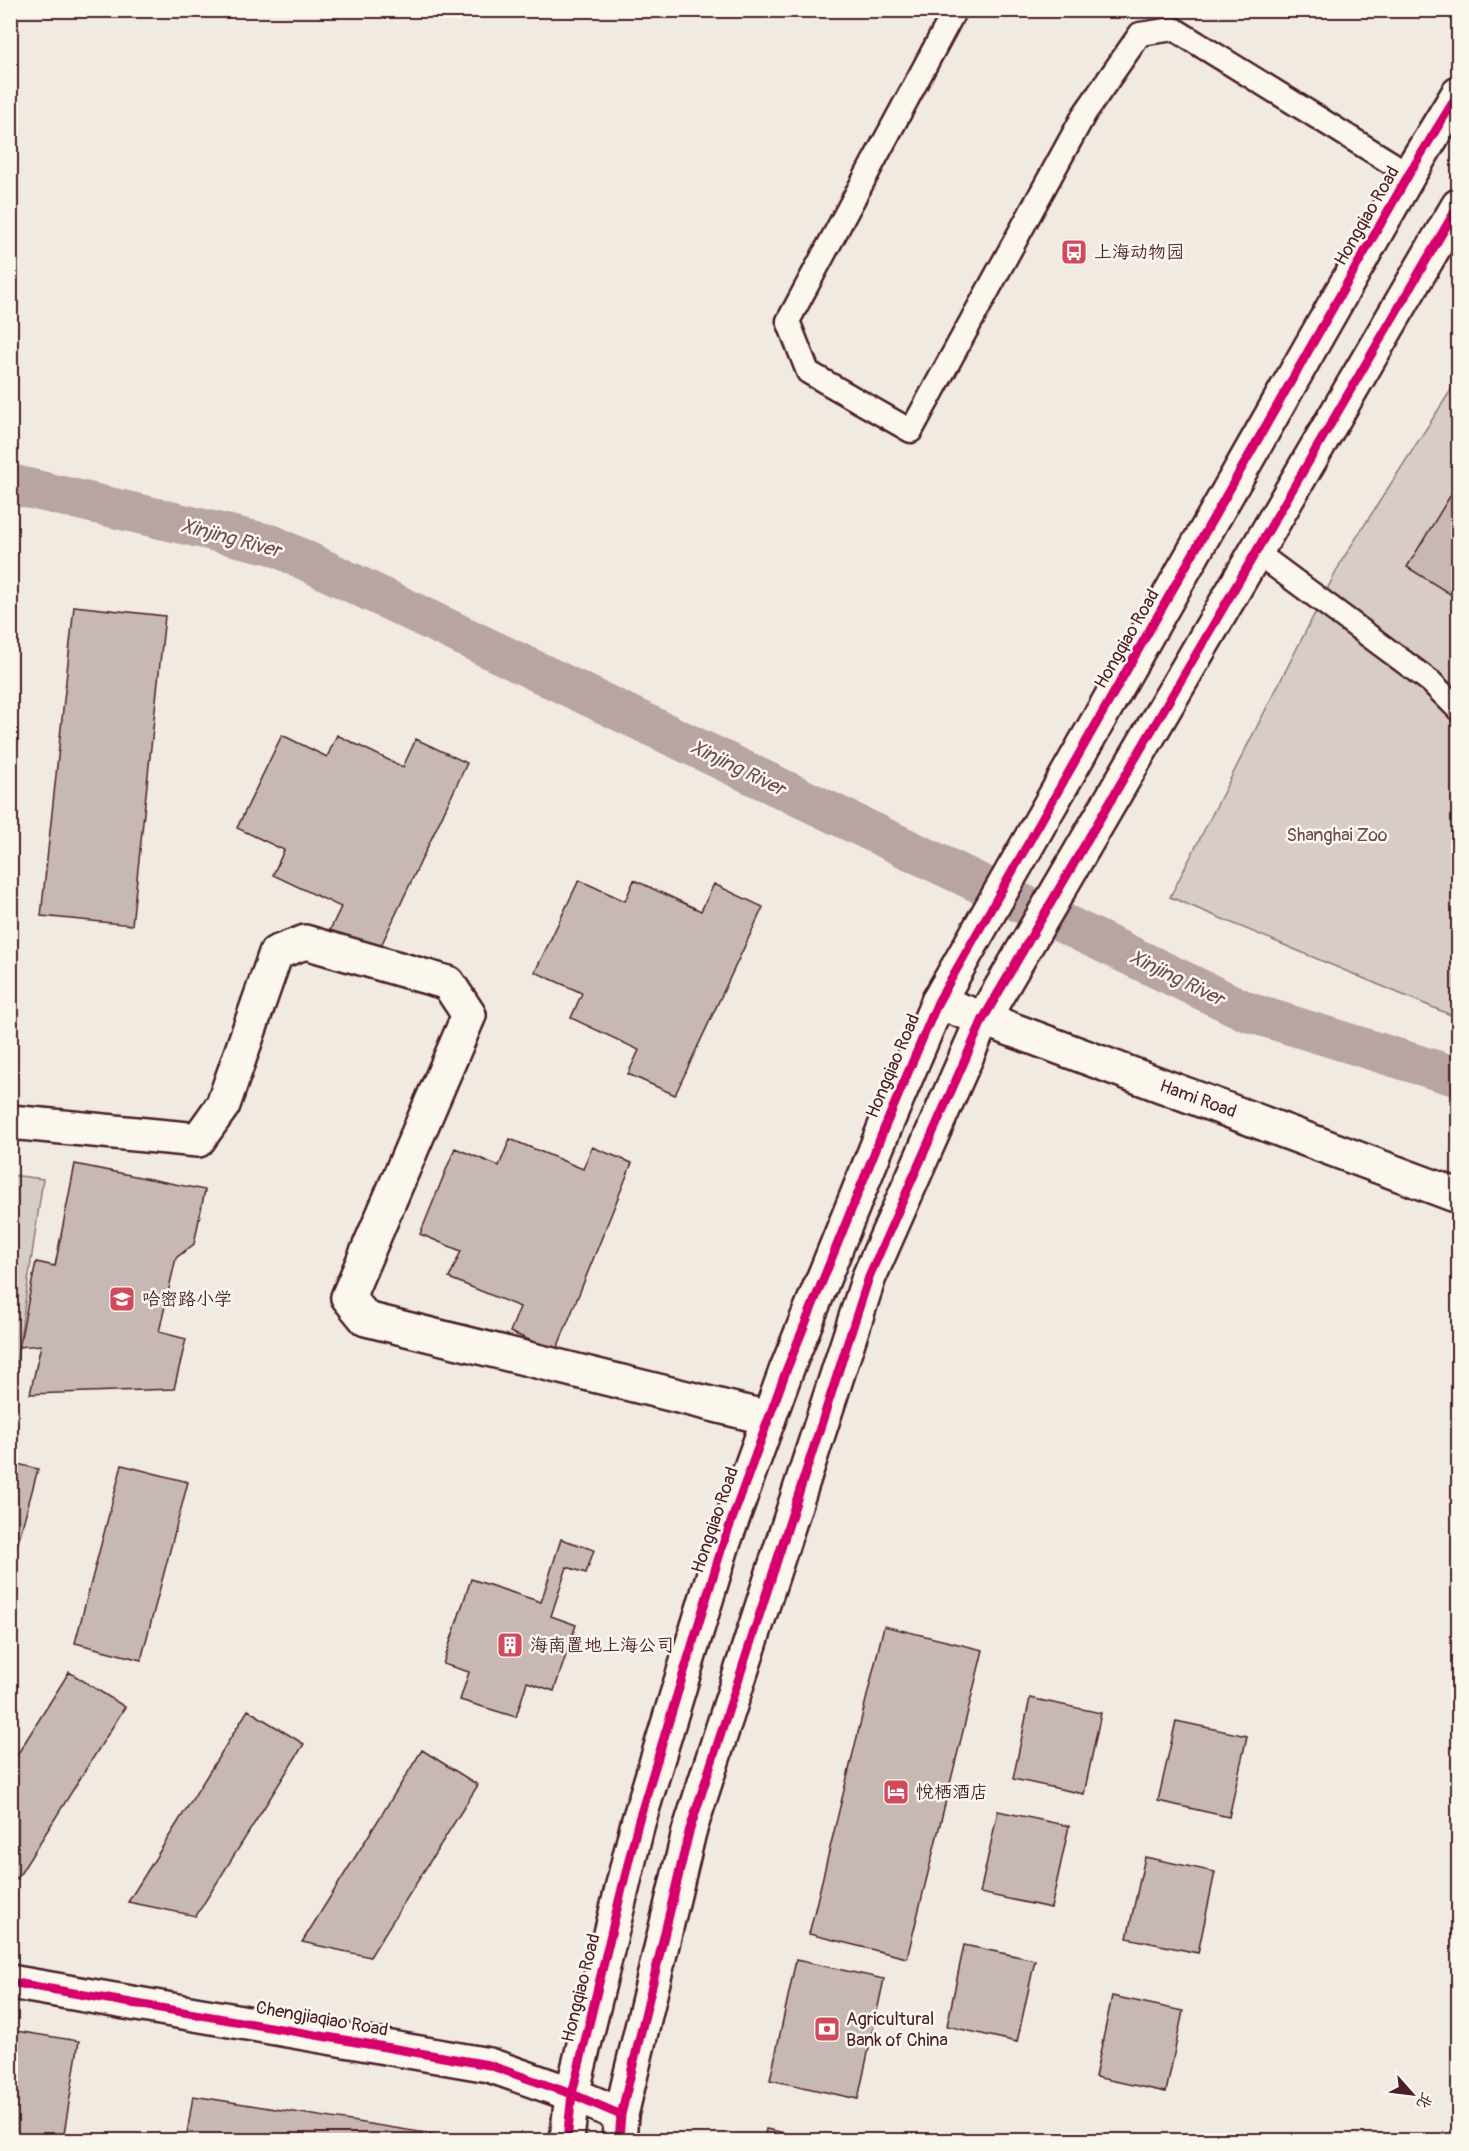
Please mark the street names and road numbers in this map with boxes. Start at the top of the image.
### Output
street label: Hongqiao Road [1329,162,1405,270]
street label: Hongqiao Road [1089,585,1165,693]
street label: Hongqiao Road [861,1010,925,1122]
street label: Hami Road [1156,1074,1240,1124]
street label: Hongqiao Road [686,1464,744,1576]
street label: Hongqiao Road [556,1931,606,2045]
street label: Chengjiaqiao Road [254,1996,390,2042]

